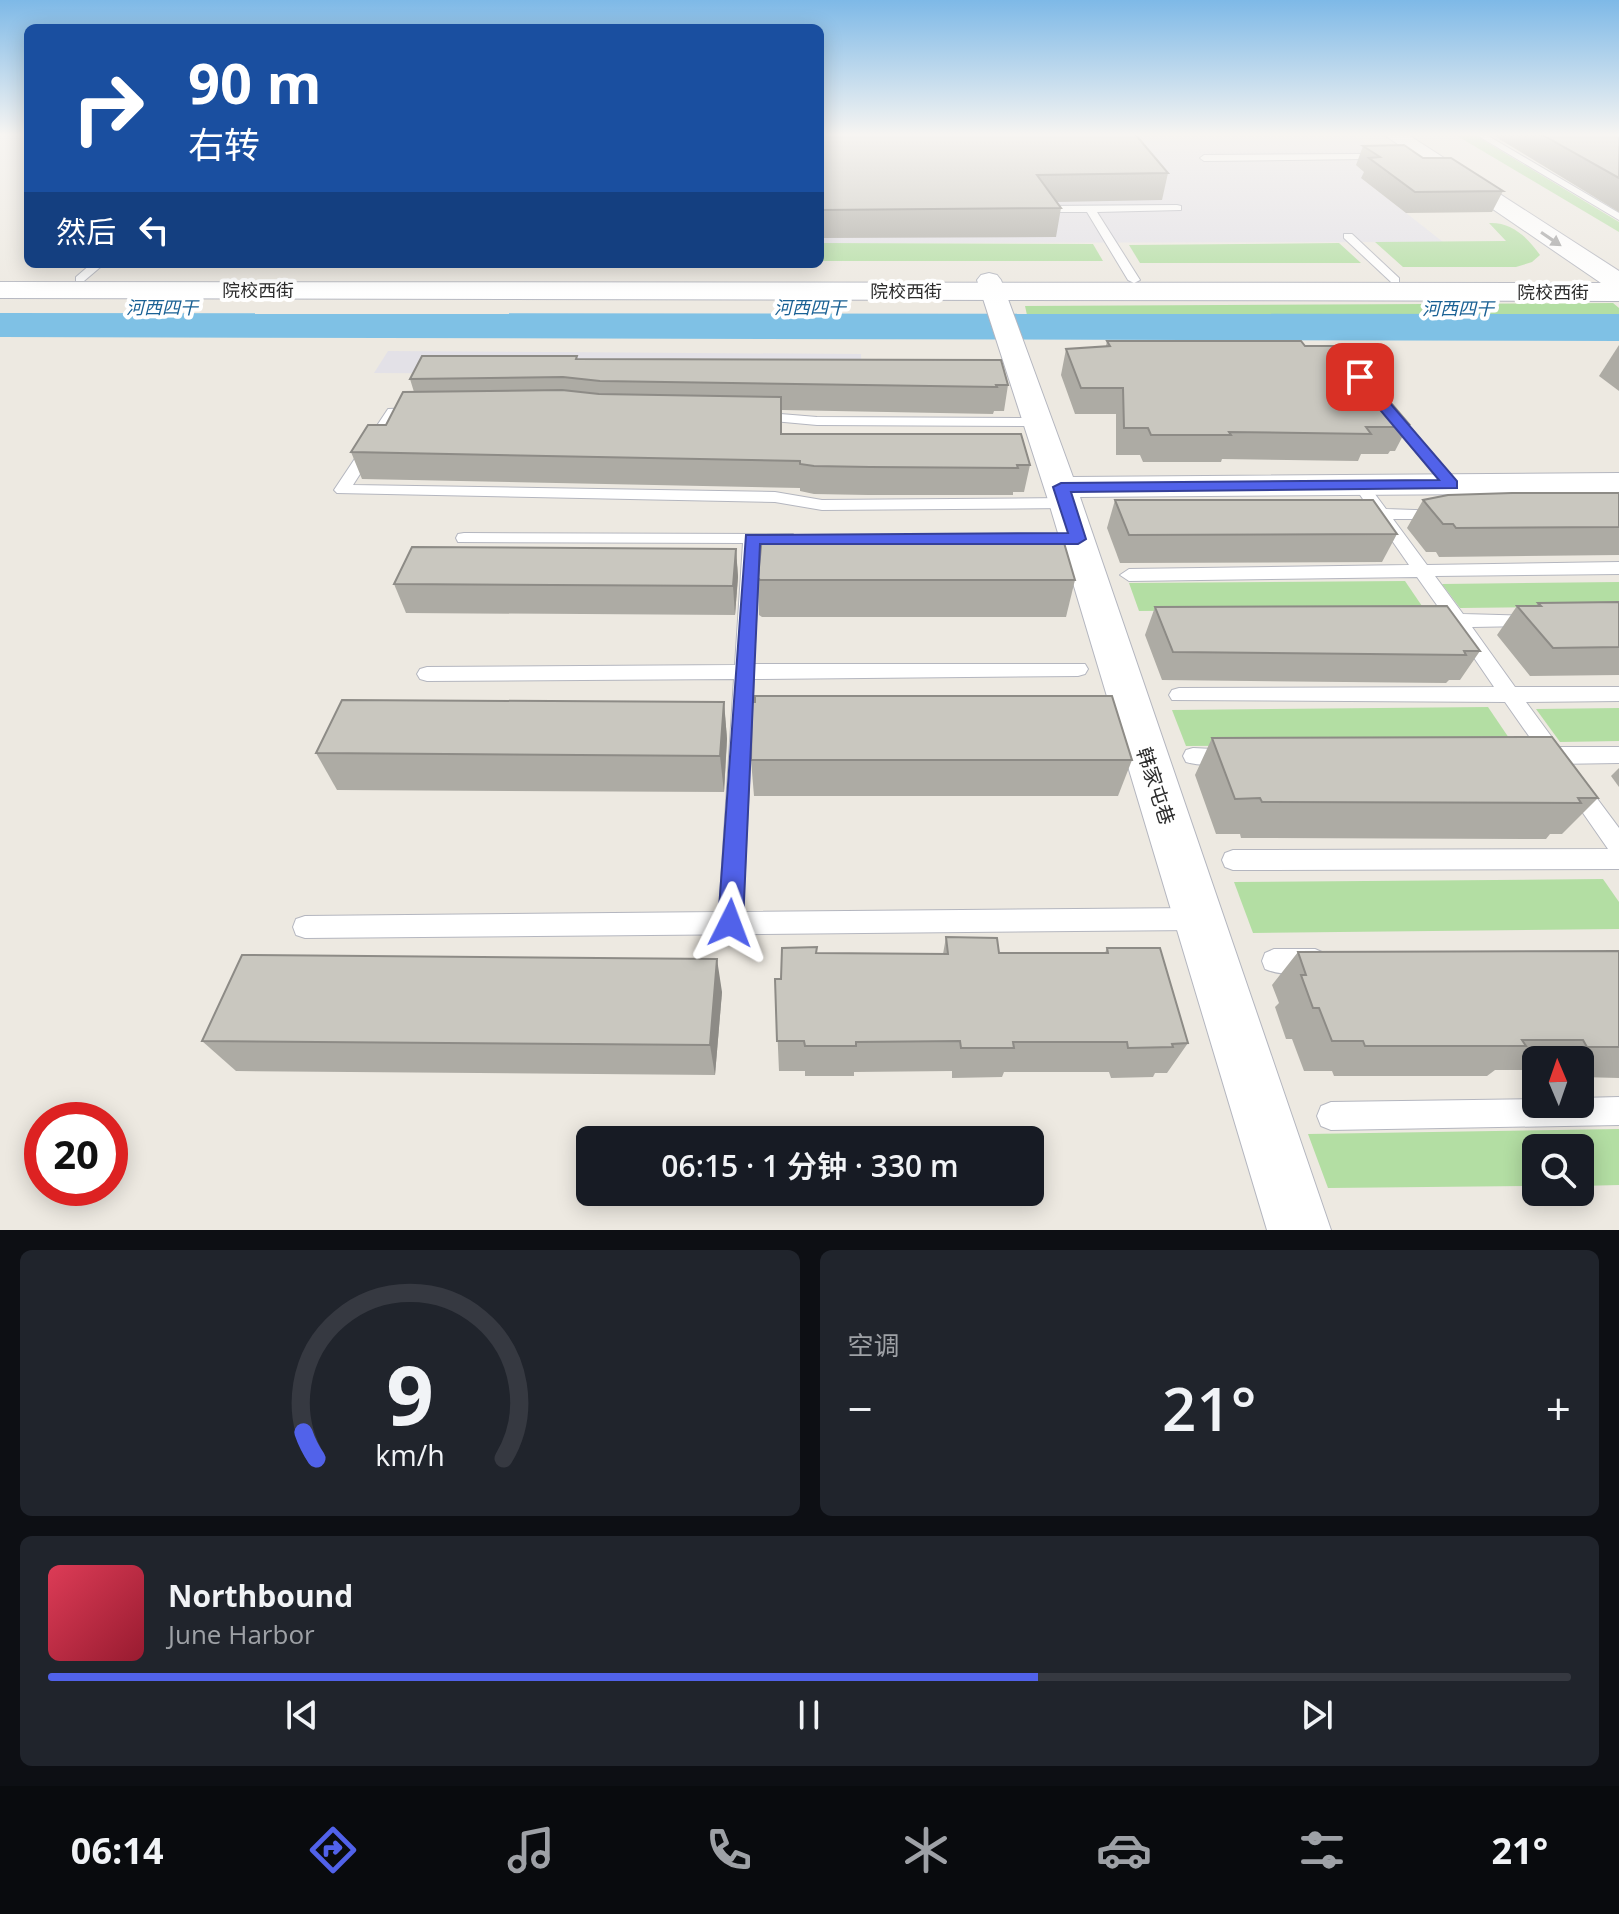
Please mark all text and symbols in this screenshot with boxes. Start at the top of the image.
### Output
text: 90 m [188,44,322,120]
icon: right [56,56,160,160]
text: 右转 [188,120,260,169]
icon: left [132,208,176,252]
text: 然后 [56,211,116,252]
one-way arrow [1540,231,1562,246]
street label: 院校西街 [222,278,294,302]
street label: 院校西街 [870,279,942,303]
street label: 院校西街 [1517,280,1589,304]
water label: 河西四干 [126,295,200,319]
water label: 河西四干 [774,295,848,319]
water label: 河西四干 [1422,296,1496,320]
pin [1326,343,1394,411]
icon: arrive [1338,355,1382,399]
street label: 韩家屯巷 [1131,744,1181,828]
position arrow [688,881,772,965]
north arrow [1522,1046,1594,1118]
map controls [1522,1046,1594,1206]
speed limit sign: 20 [24,1102,128,1206]
button: search [1522,1134,1594,1206]
text: 06:15 · 1 分钟 · 330 m [661,1145,959,1186]
text: 空调 [848,1327,900,1363]
text: 9 [386,1336,434,1449]
text: 21° [1162,1367,1256,1449]
text: − [848,1378,873,1438]
text: + [1546,1378,1571,1438]
text: km/h [375,1435,444,1474]
text: Northbound [168,1575,353,1616]
text: June Harbor [168,1616,315,1652]
icon: previous [280,1693,324,1737]
icon: pause [787,1693,831,1737]
icon: next [1295,1693,1339,1737]
icon: directions [305,1822,361,1878]
icon: music [503,1822,559,1878]
icon: phone [701,1822,757,1878]
icon: climate [898,1822,954,1878]
icon: car [1096,1822,1152,1878]
icon: filters [1294,1822,1350,1878]
text: 06:14 [71,1826,163,1875]
text: 21° [1492,1826,1548,1875]

